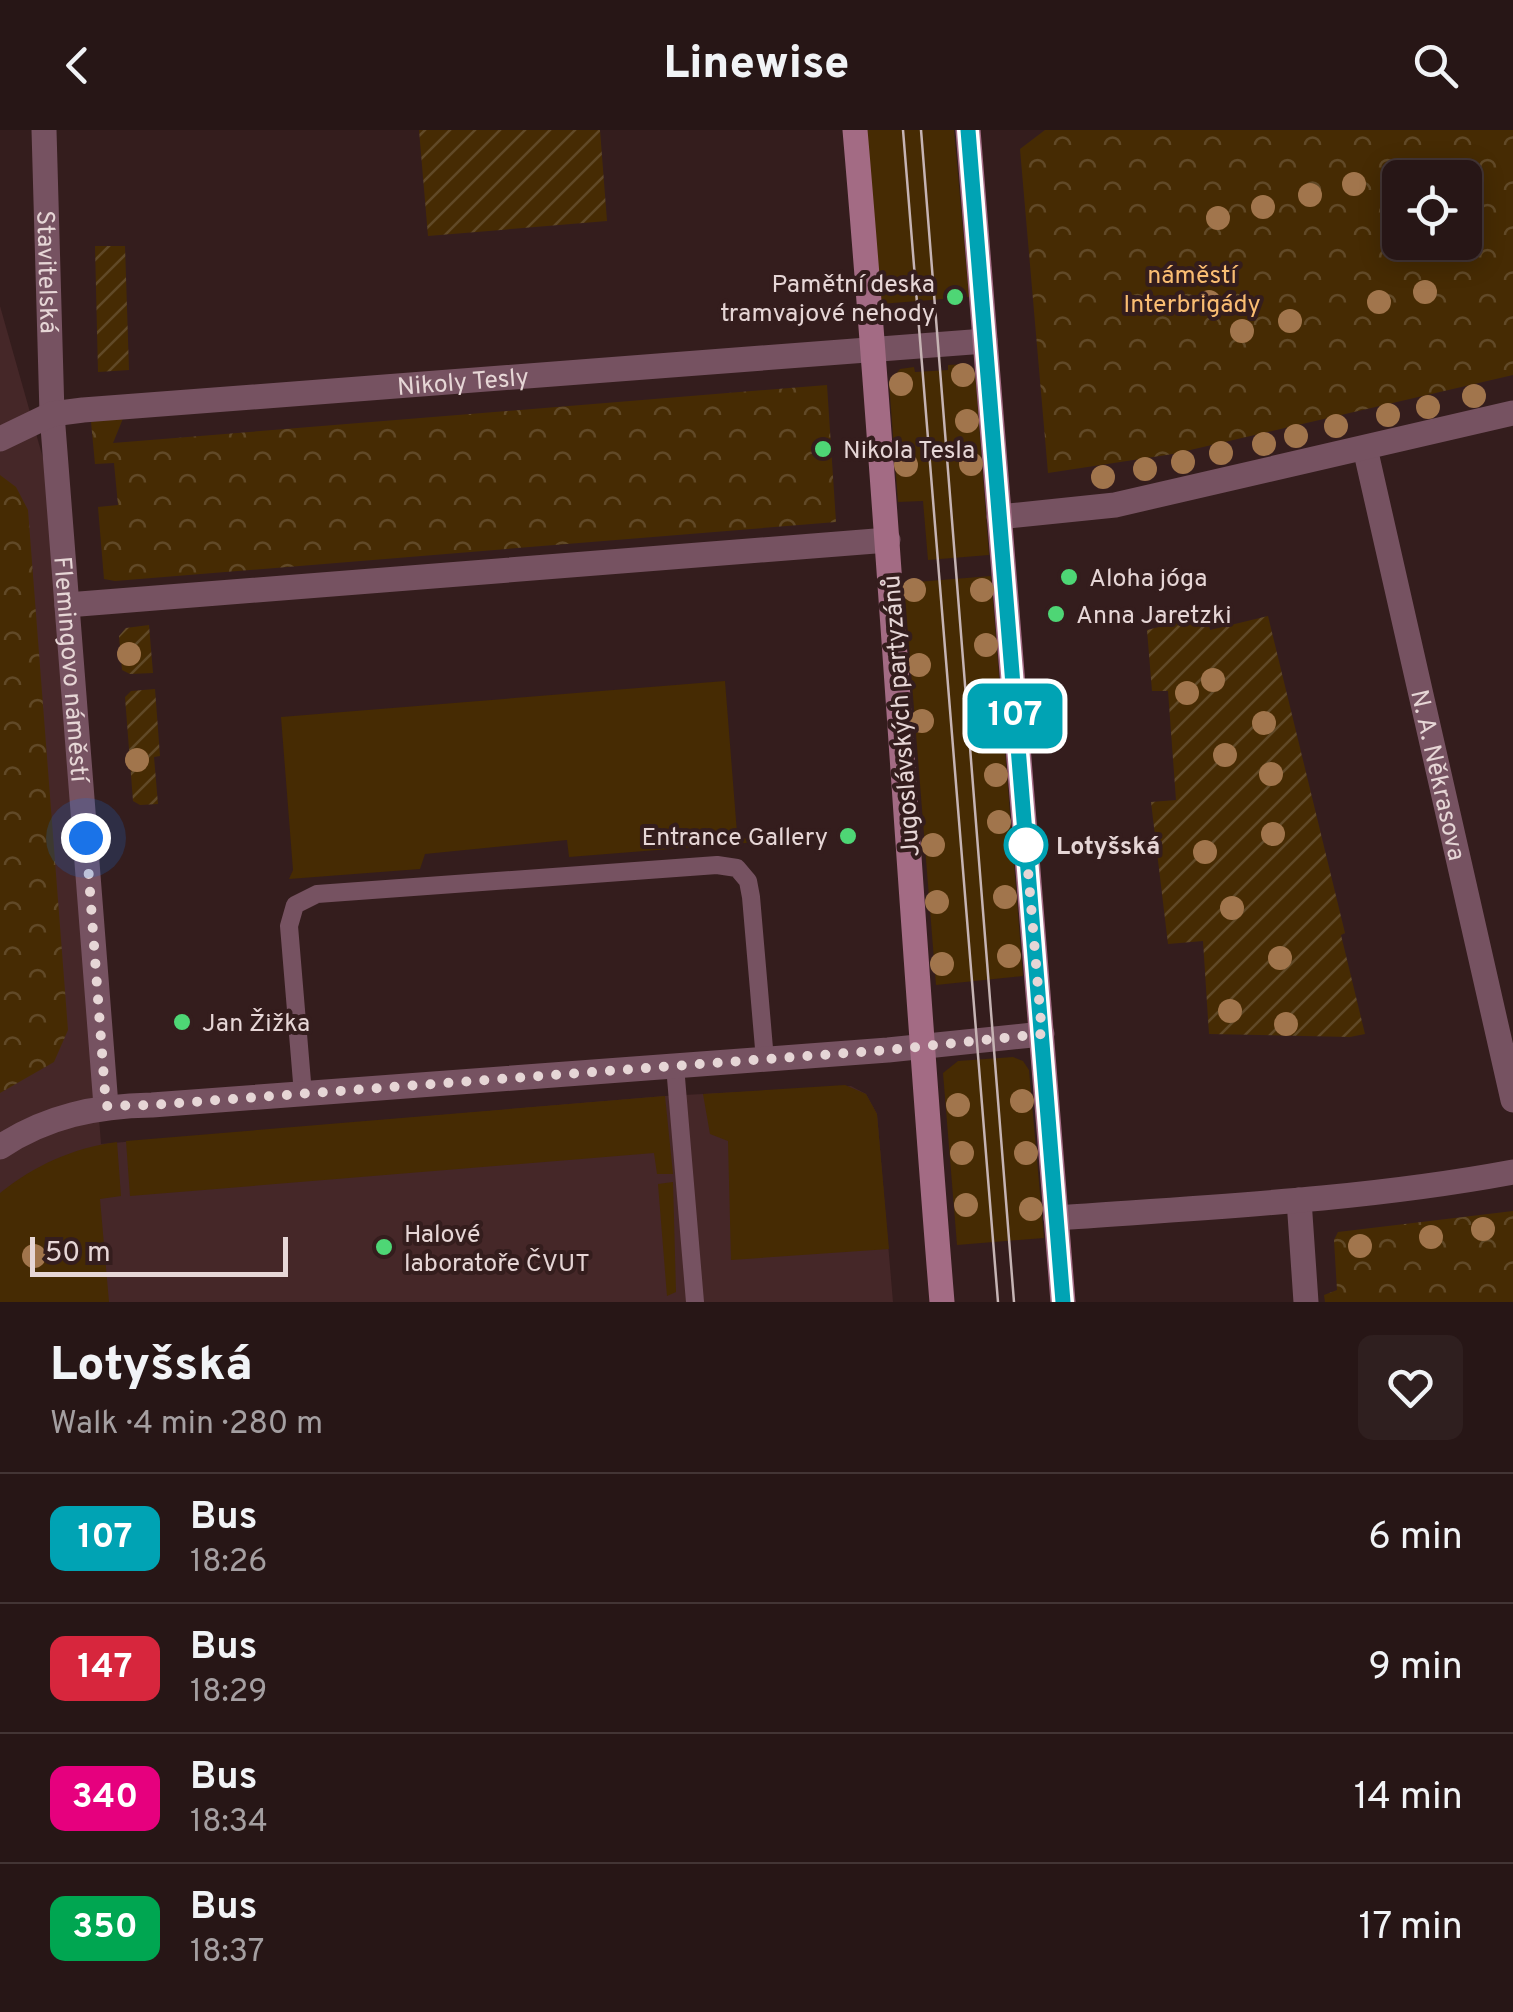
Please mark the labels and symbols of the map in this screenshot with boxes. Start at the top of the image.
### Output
street label: Stavitelská [27,210,63,334]
park label: náměstí Interbrigády [1123,261,1261,322]
place label: Pamětní deska tramvajové nehody [720,270,935,331]
marker: Pamětní deska tramvajové nehody [944,286,966,308]
street label: Nikoly Tesly [396,363,530,405]
place label: Nikola Tesla [843,436,975,468]
marker: Nikola Tesla [812,438,834,460]
street label: Flemingovo náměstí [44,555,94,786]
place label: Aloha jóga [1089,564,1207,596]
marker: Aloha jóga [1058,566,1080,588]
street label: Jugoslávských partyzánů [877,574,929,858]
place label: Anna Jaretzki [1076,601,1232,633]
marker: Anna Jaretzki [1045,603,1067,625]
line badge: 107 [958,684,1072,748]
street label: N. A. Někrasova [1401,687,1471,864]
your location [61,813,111,863]
place label: Entrance Gallery [641,823,828,855]
marker: Lotyšská [1005,824,1047,866]
marker: Entrance Gallery [837,825,859,847]
place label: Lotyšská [1056,832,1160,864]
place label: Jan Žižka [202,1008,310,1041]
marker: Jan Žižka [171,1011,193,1033]
place label: Halové laboratoře ČVUT [404,1220,590,1281]
scale bar [30,1232,288,1276]
marker: Halové laboratoře ČVUT [373,1236,395,1258]

